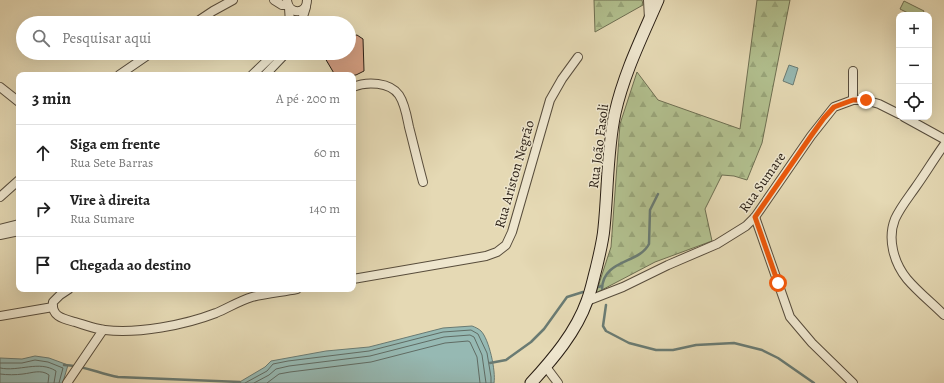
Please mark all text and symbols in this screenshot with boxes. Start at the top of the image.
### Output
map controls [896,12,932,120]
button: + [896,12,932,48]
search box [16,16,356,60]
icon: search [30,27,52,49]
text: Pesquisar aqui [62,28,151,48]
button: − [896,48,932,84]
button: locate [896,84,932,120]
text: 3 min [32,87,71,110]
text: A pé · 200 m [276,90,340,107]
route end [857,91,875,109]
street label: Rua João Fasoli [584,103,613,190]
street label: Rua Ariston Negrão [490,118,539,230]
text: Siga em frente [70,134,160,154]
icon: ahead [32,142,54,164]
text: 60 m [314,144,340,161]
street label: Rua Sumare [735,148,790,216]
text: Rua Sete Barras [70,154,153,171]
text: Vire à direita [70,190,150,210]
icon: right [32,198,54,220]
text: 140 m [309,200,340,217]
text: Rua Sumare [70,210,135,227]
icon: arrive [32,254,54,276]
text: Chegada ao destino [70,255,191,275]
route start [769,274,787,292]

